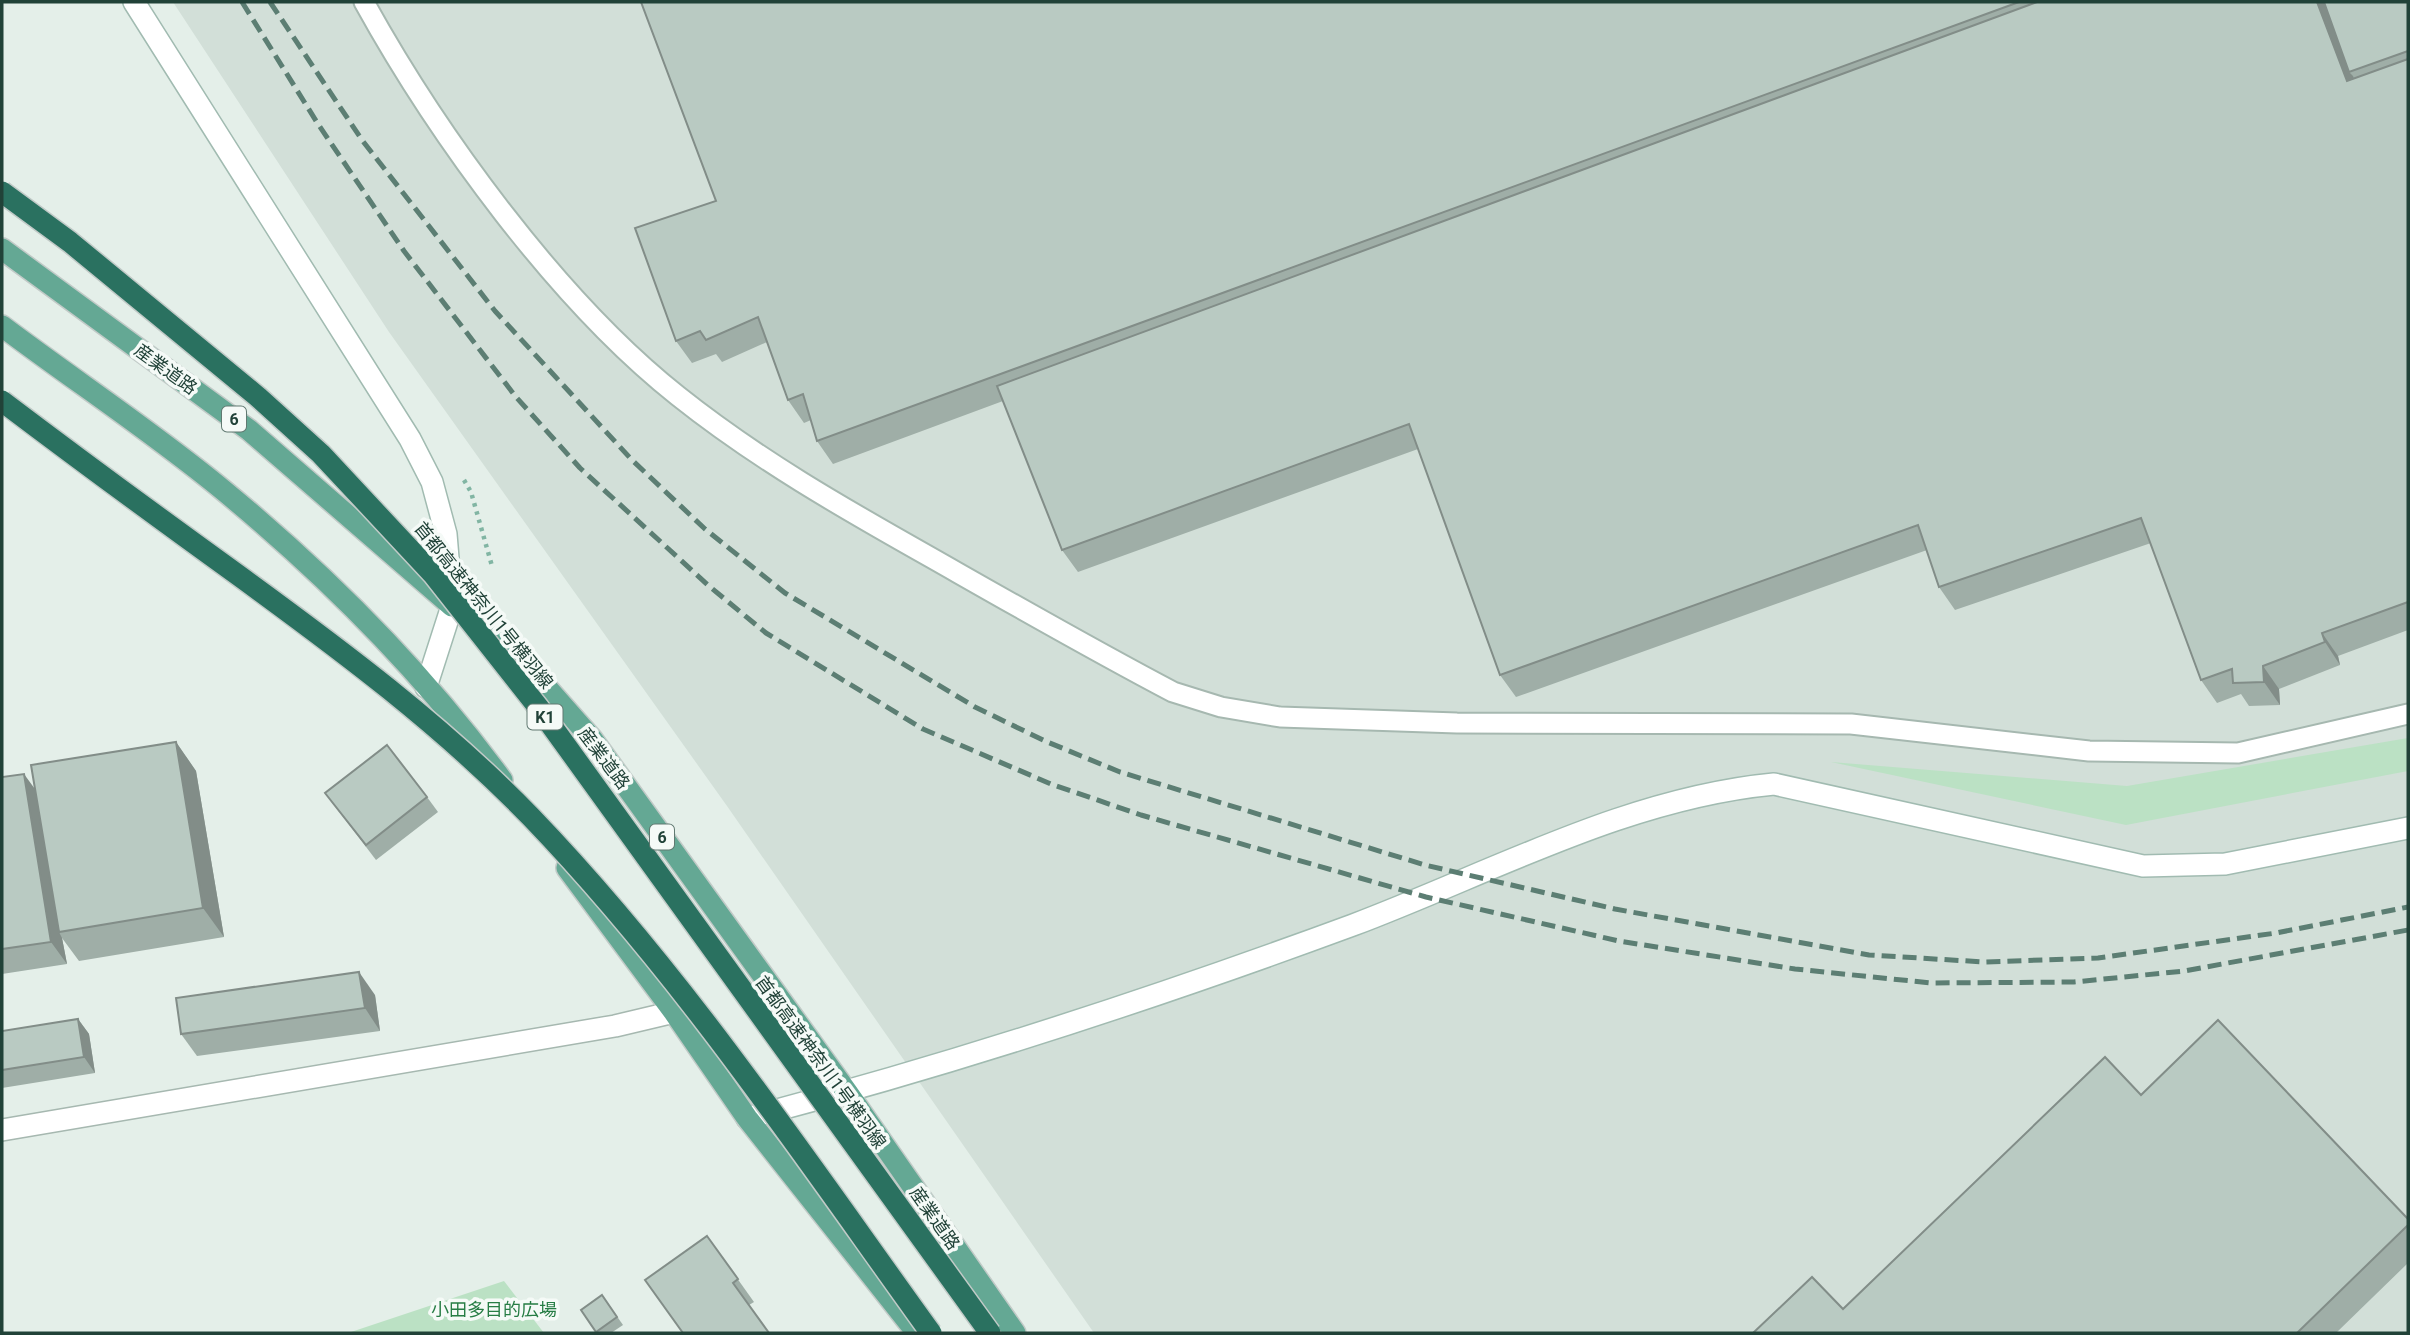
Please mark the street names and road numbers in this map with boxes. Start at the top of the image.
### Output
street label: 産業道路 [131,339,201,399]
road number: 6 [222,406,246,432]
street label: 首都高速神奈川1号横羽線 [410,518,558,692]
road number: K1 [528,704,562,730]
street label: 産業道路 [574,723,634,793]
road number: 6 [650,824,674,850]
street label: 首都高速神奈川1号横羽線 [751,972,891,1152]
street label: 産業道路 [906,1182,964,1254]

